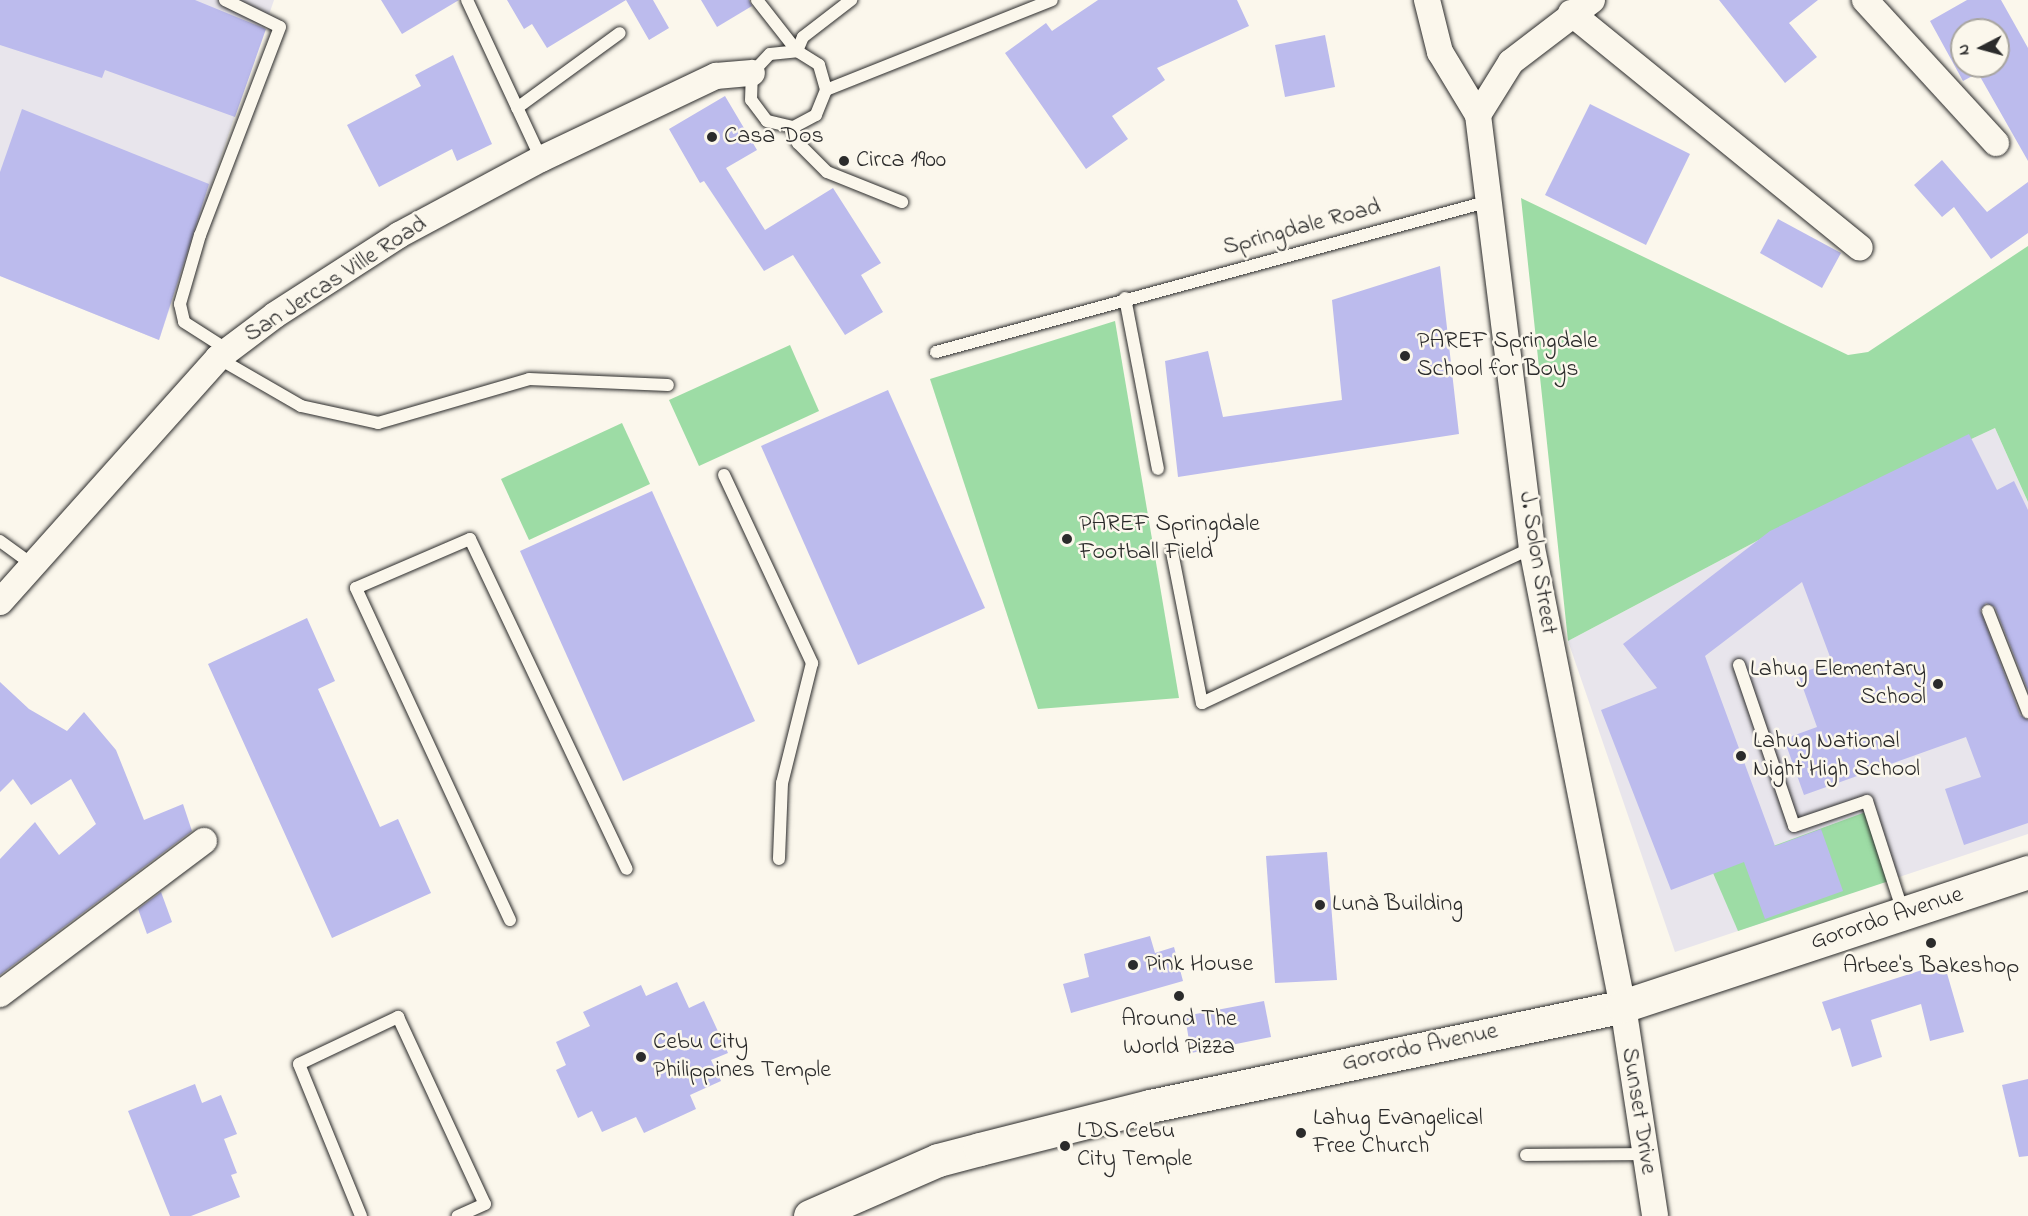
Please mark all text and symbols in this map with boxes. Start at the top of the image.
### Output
north arrow [1950,18,2010,78]
text: N [1952,43,1977,56]
place label: Casa Dos [724,123,824,151]
marker: Casa Dos [705,130,719,144]
place label: Circa 1900 [856,147,946,175]
marker: Circa 1900 [837,154,851,168]
street label: Springdale Road [1220,193,1384,263]
street label: San Jercas Ville Road [239,210,433,350]
place label: PAREF Springdale School for Boys [1417,328,1598,384]
marker: PAREF Springdale School for Boys [1398,349,1412,363]
street label: J. Solon Street [1511,489,1563,637]
place label: PAREF Springdale Football Field [1079,511,1260,567]
marker: PAREF Springdale Football Field [1060,532,1074,546]
place label: Lahug Elementary School [1750,656,1926,712]
marker: Lahug Elementary School [1931,677,1945,691]
place label: Lahug National Night High School [1753,728,1920,784]
marker: Lahug National Night High School [1734,749,1748,763]
street label: Gorordo Avenue [1807,881,1967,957]
place label: Lunà Building [1332,891,1463,919]
marker: Lunà Building [1313,898,1327,912]
marker: Arbee's Bakeshop [1924,936,1938,950]
place label: Pink House [1145,951,1253,979]
place label: Arbee's Bakeshop [1843,953,2019,981]
marker: Pink House [1126,958,1140,972]
marker: Around The World Pizza [1172,989,1186,1003]
place label: Around The World Pizza [1121,1006,1237,1062]
street label: Gorordo Avenue [1339,1017,1501,1079]
place label: Cebu City Philippines Temple [653,1029,831,1085]
street label: Sunset Drive [1614,1046,1662,1176]
marker: Cebu City Philippines Temple [634,1050,648,1064]
place label: Lahug Evangelical Free Church [1313,1105,1483,1161]
place label: LDS Cebu City Temple [1077,1118,1192,1174]
marker: Lahug Evangelical Free Church [1294,1126,1308,1140]
marker: LDS Cebu City Temple [1058,1139,1072,1153]

